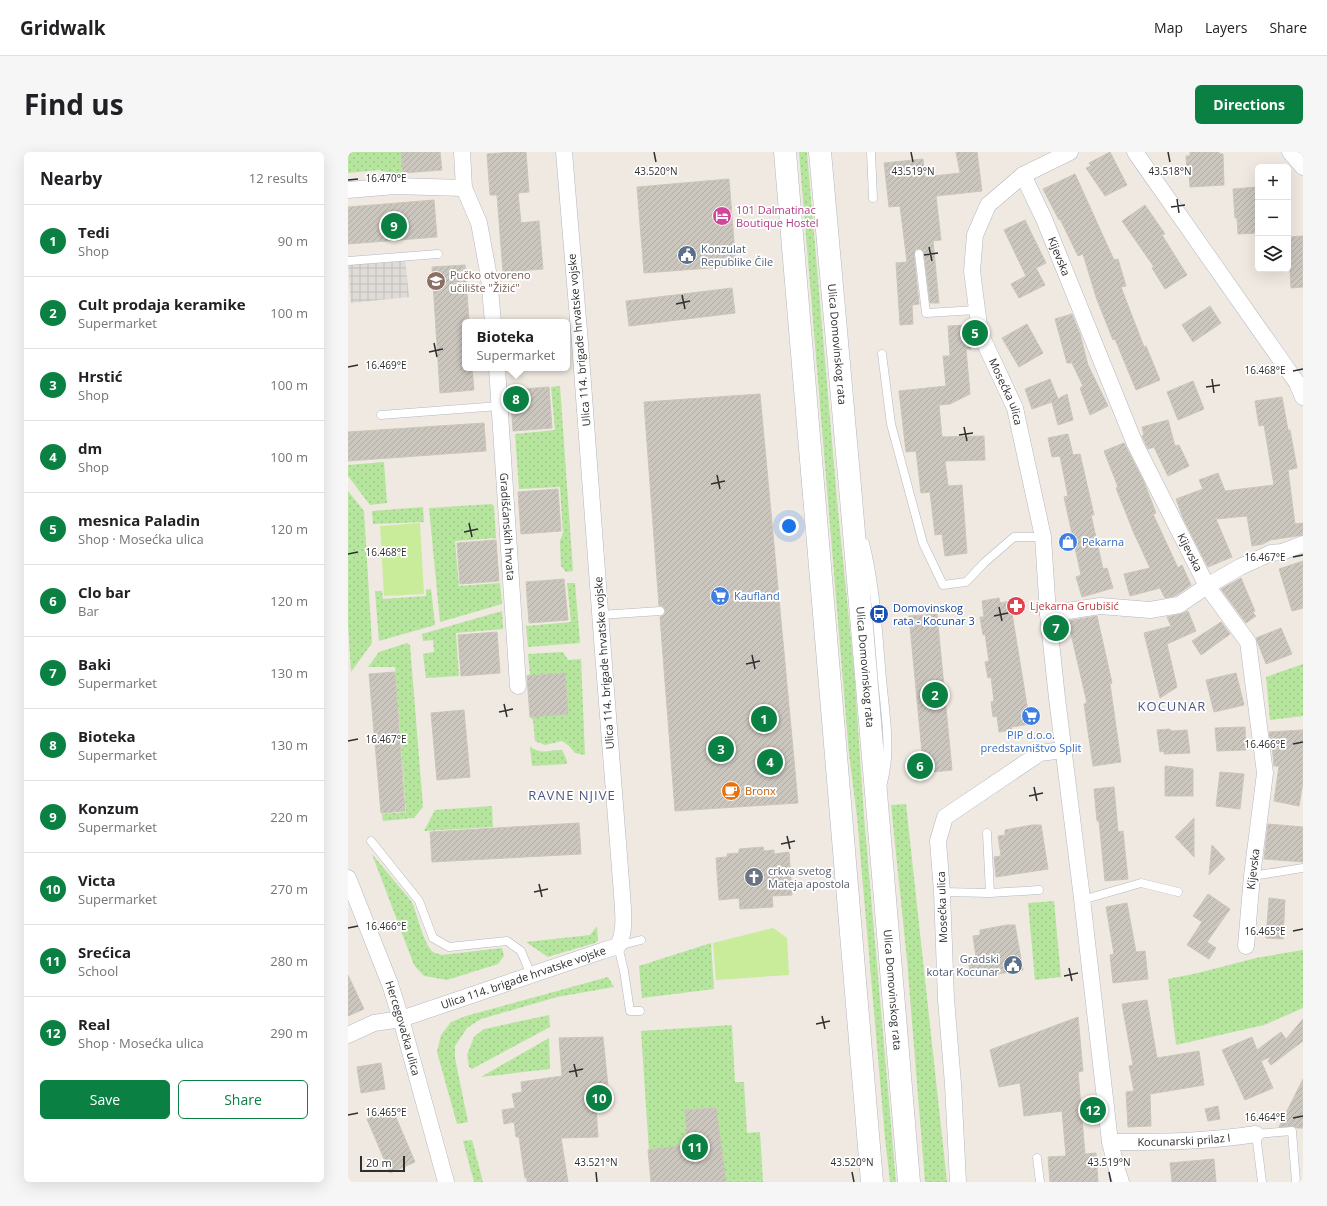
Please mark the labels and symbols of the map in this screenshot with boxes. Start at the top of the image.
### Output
text: 43.520°N [634,164,678,178]
text: 43.519°N [891,164,935,178]
text: 43.518°N [1148,164,1192,178]
text: 16.470°E [365,171,407,185]
place label: 101 Dalmatinac Boutique Hostel [736,202,819,230]
hotel icon: 101 Dalmatinac Boutique Hostel [711,205,733,227]
pin: 9 [381,211,407,241]
street label: Kijevska [1045,234,1074,278]
place label: Konzulat Republike Čile [701,241,773,269]
public building icon: Konzulat Republike Čile [676,244,698,266]
street label: Ulica 114. brigade hrvatske vojske [563,253,594,427]
place label: Pučko otvoreno učilište "Žižić" [450,267,531,295]
school or university icon: Pučko otvoreno učilište "Žižić" [425,270,447,292]
street label: Ulica Domovinskog rata [825,283,851,405]
pin: 5 [962,318,988,348]
street label: Mosećka ulica [986,355,1026,426]
text: 16.469°E [365,358,407,372]
text: 16.468°E [1244,363,1286,377]
pin: 8 [503,384,529,414]
street label: Gradišćanskih hrvata [497,472,519,581]
your location [779,516,799,536]
street label: Kijevska [1174,530,1206,574]
shop icon: Pekarna [1057,531,1079,553]
place label: Pekarna [1082,534,1124,549]
text: 16.468°E [365,545,407,559]
text: 16.467°E [1244,550,1286,564]
street label: Ulica 114. brigade hrvatske vojske [590,576,617,750]
supermarket icon: Kaufland [709,585,731,607]
place label: Kaufland [734,588,780,603]
pharmacy icon: Ljekarna Grubišić [1005,595,1027,617]
place label: Ljekarna Grubišić [1030,598,1119,613]
place label: Domovinskog rata - Kocunar 3 [893,600,975,628]
bus stop icon: Domovinskog rata - Kocunar 3 [868,603,890,625]
street label: Ulica Domovinskog rata [853,606,878,728]
pin: 7 [1043,613,1069,643]
pin: 2 [922,680,948,710]
district label: KOCUNAR [1138,697,1206,715]
pin: 1 [751,704,777,734]
supermarket icon: PIP d.o.o. predstavništvo Split [1020,705,1042,727]
place label: PIP d.o.o. predstavništvo Split [981,727,1081,755]
text: 16.467°E [365,732,407,746]
pin: 3 [708,734,734,764]
text: 16.466°E [1244,737,1286,751]
pin: 4 [757,747,783,777]
pin: 6 [907,751,933,781]
cafe icon: Bronx [720,780,742,802]
place label: Bronx [745,783,776,798]
district label: RAVNE NJIVE [528,786,616,804]
street label: Kijevska [1243,848,1262,890]
place label: crkva svetog Mateja apostola [768,863,850,891]
church icon: crkva svetog Mateja apostola [743,866,765,888]
street label: Mosećka ulica [933,871,950,943]
text: 16.466°E [365,919,407,933]
text: 16.465°E [1244,924,1286,938]
street label: Ulica Domovinskog rata [881,929,906,1051]
street label: Ulica 114. brigade hrvatske vojske [439,942,608,1012]
place label: Gradski kotar Kocunar [926,951,999,979]
public building icon: Gradski kotar Kocunar [1002,954,1024,976]
street label: Hercegovačka ulica [382,979,424,1077]
pin: 10 [586,1083,612,1113]
pin: 12 [1080,1095,1106,1125]
text: 16.465°E [365,1105,407,1119]
text: 16.464°E [1244,1110,1286,1124]
street label: Kocunarski prilaz I [1137,1130,1231,1149]
pin: 11 [682,1132,708,1162]
scale bar [360,1154,405,1173]
text: 43.521°N [574,1155,618,1169]
text: 43.520°N [830,1155,874,1169]
text: 43.519°N [1087,1155,1131,1169]

